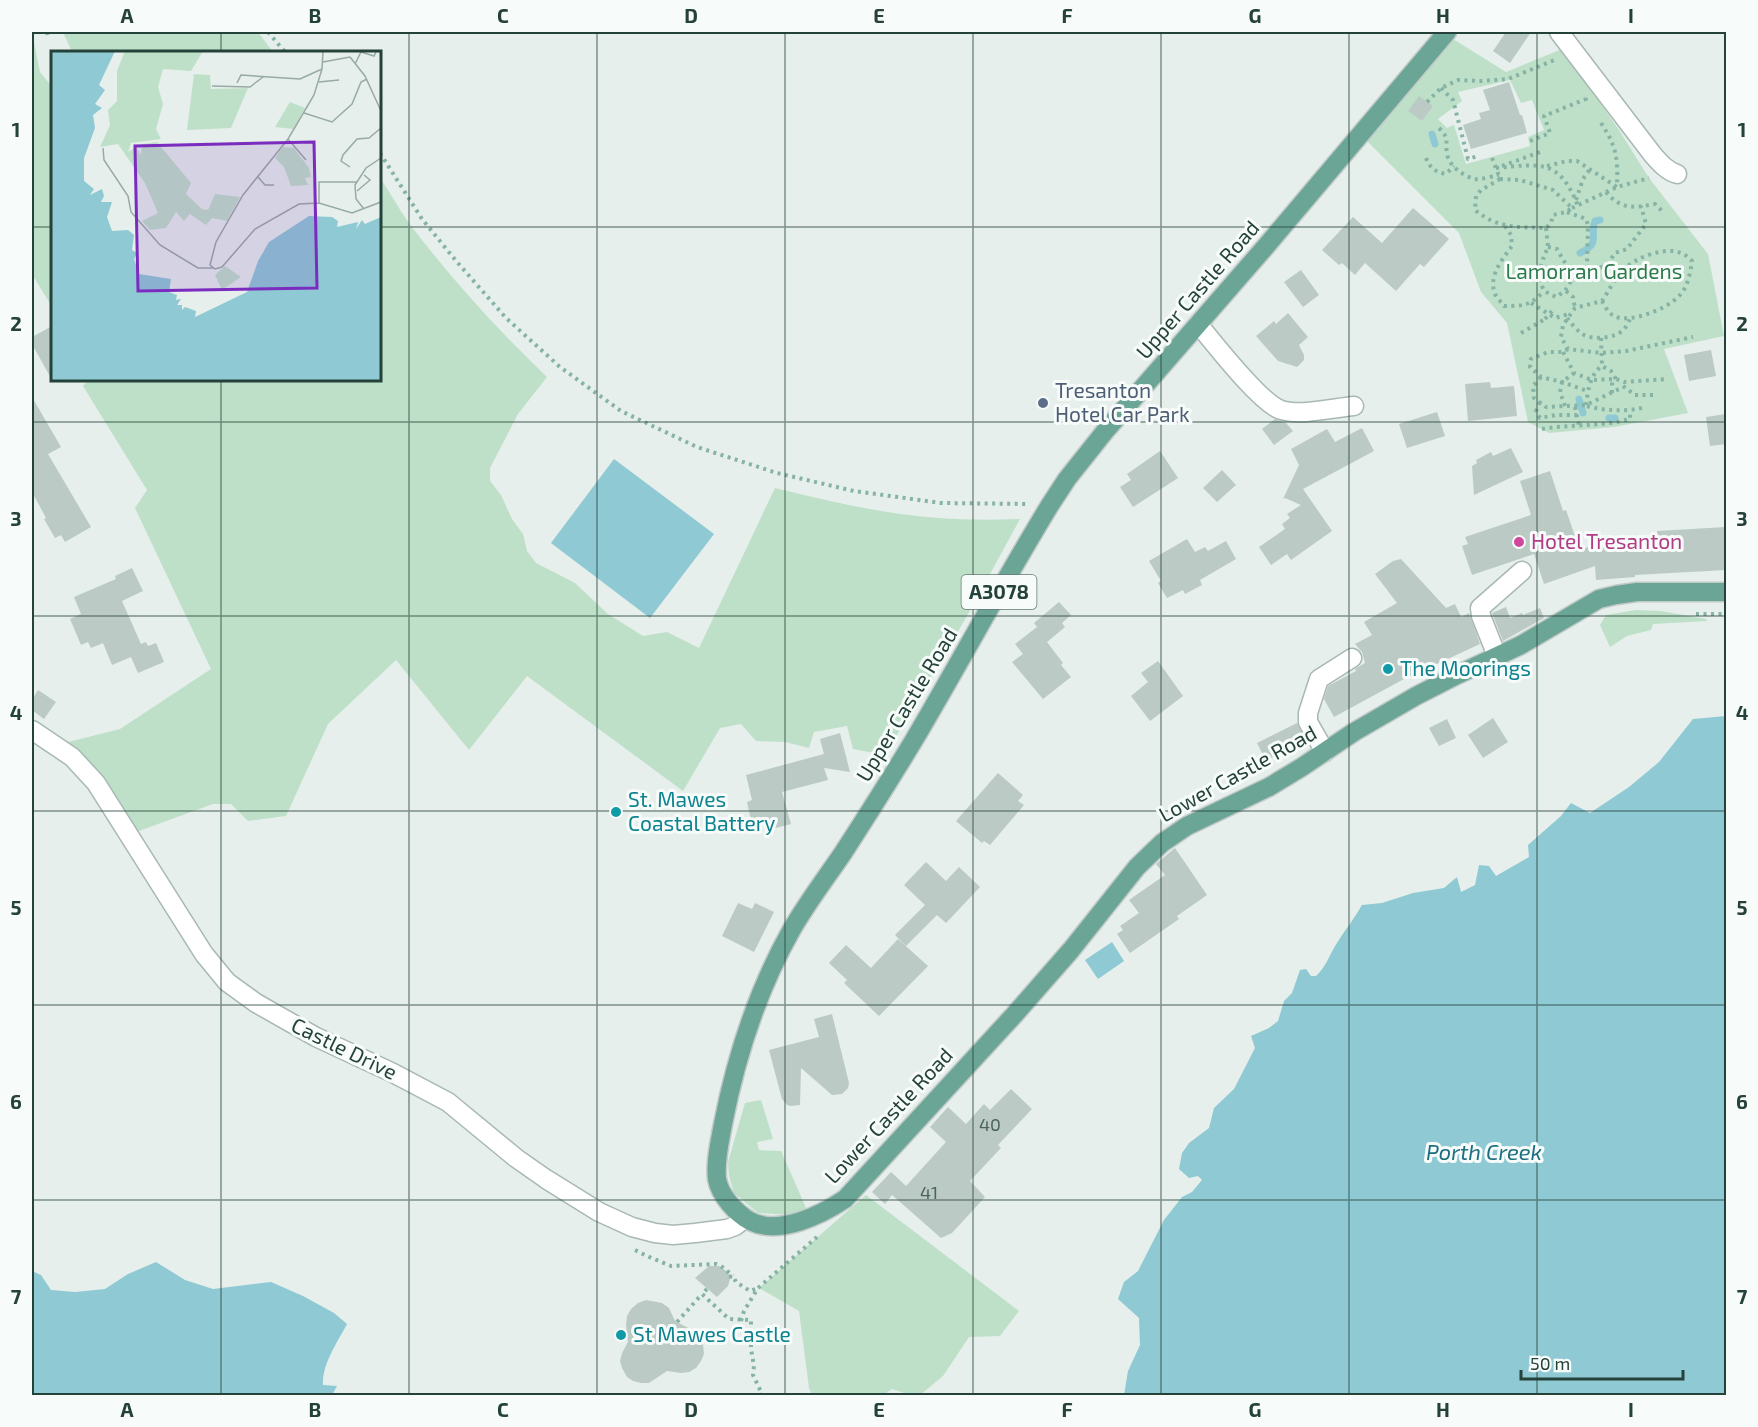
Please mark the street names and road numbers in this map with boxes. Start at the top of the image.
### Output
street label: Upper Castle Road [1130,215,1264,363]
road number: A3078 [962,575,1036,609]
street label: Upper Castle Road [850,623,961,786]
street label: Lower Castle Road [1154,719,1321,826]
street label: Castle Drive [288,1011,401,1084]
street label: Lower Castle Road [819,1042,957,1188]

